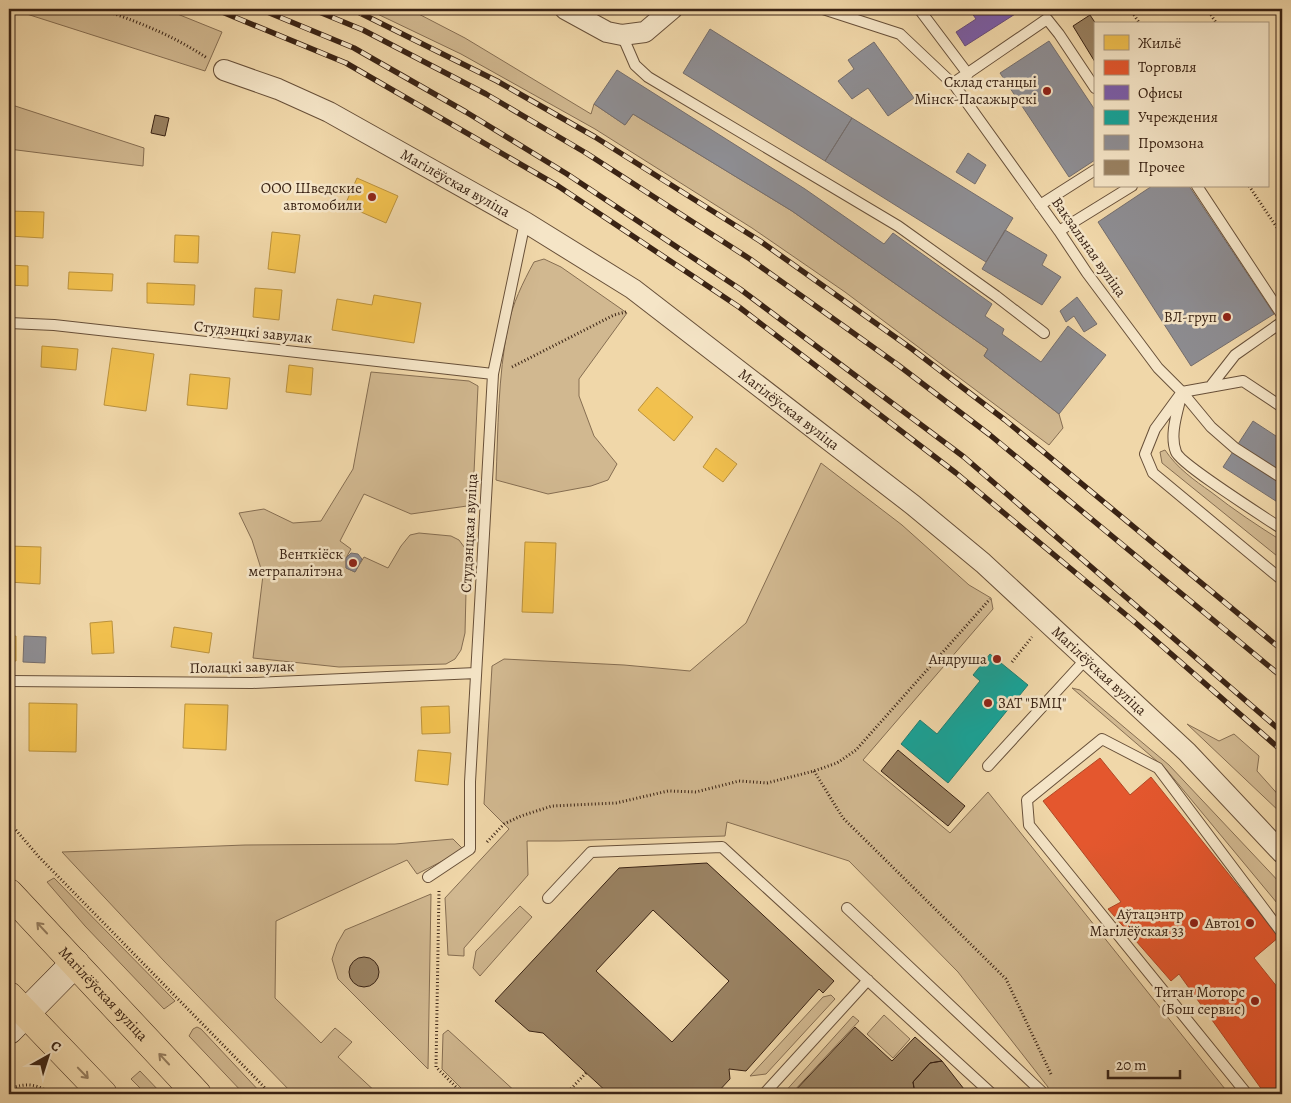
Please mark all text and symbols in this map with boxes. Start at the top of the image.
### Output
legend [1094,22,1268,188]
text: Жильё [1138,33,1181,53]
text: Торговля [1138,57,1196,77]
place label: Склад станцыі Мінск-Пасажырскі [914,72,1037,109]
text: Офисы [1138,83,1183,103]
marker: Склад станцыі Мінск-Пасажырскі [1041,85,1053,97]
text: Учреждения [1138,107,1218,127]
text: Промзона [1138,133,1204,153]
street label: Магілёўская вуліца [397,144,514,222]
text: Прочее [1138,157,1185,177]
place label: ООО Шведские автомобили [261,178,362,215]
marker: ООО Шведские автомобили [366,191,378,203]
street label: Вакзальная вуліца [1047,193,1131,301]
place label: ВЛ-груп [1164,307,1217,327]
marker: ВЛ-груп [1221,311,1233,323]
street label: Студэнцкі завулак [193,316,313,348]
street label: Магілёўская вуліца [734,364,844,455]
street label: Студэнцкая вуліца [456,473,482,593]
place label: Венткіёск метрапалітэна [248,544,343,581]
marker: Венткіёск метрапалітэна [347,557,359,569]
street label: Магілёўская вуліца [1047,622,1151,720]
place label: Андруша [928,649,987,669]
marker: Андруша [991,653,1003,665]
street label: Полацкі завулак [189,656,295,678]
place label: ЗАТ "БМЦ" [998,693,1066,713]
marker: ЗАТ "БМЦ" [982,697,994,709]
place label: Аўтацэнтр Магілёўская 33 [1090,904,1184,941]
place label: Авто1 [1204,913,1240,933]
marker: Аўтацэнтр Магілёўская 33 [1188,917,1200,929]
marker: Авто1 [1244,917,1256,929]
one-way arrow [36,922,48,935]
street label: Магілёўская вуліца [54,942,153,1046]
place label: Титан Моторс (Бош сервис) [1155,982,1245,1019]
marker: Титан Моторс (Бош сервис) [1249,995,1261,1007]
north arrow [22,1030,72,1080]
text: С [47,1036,65,1057]
scale bar [1108,1048,1181,1080]
one-way arrow [158,1052,170,1065]
text: 20 m [1116,1055,1147,1075]
one-way arrow [77,1067,89,1080]

